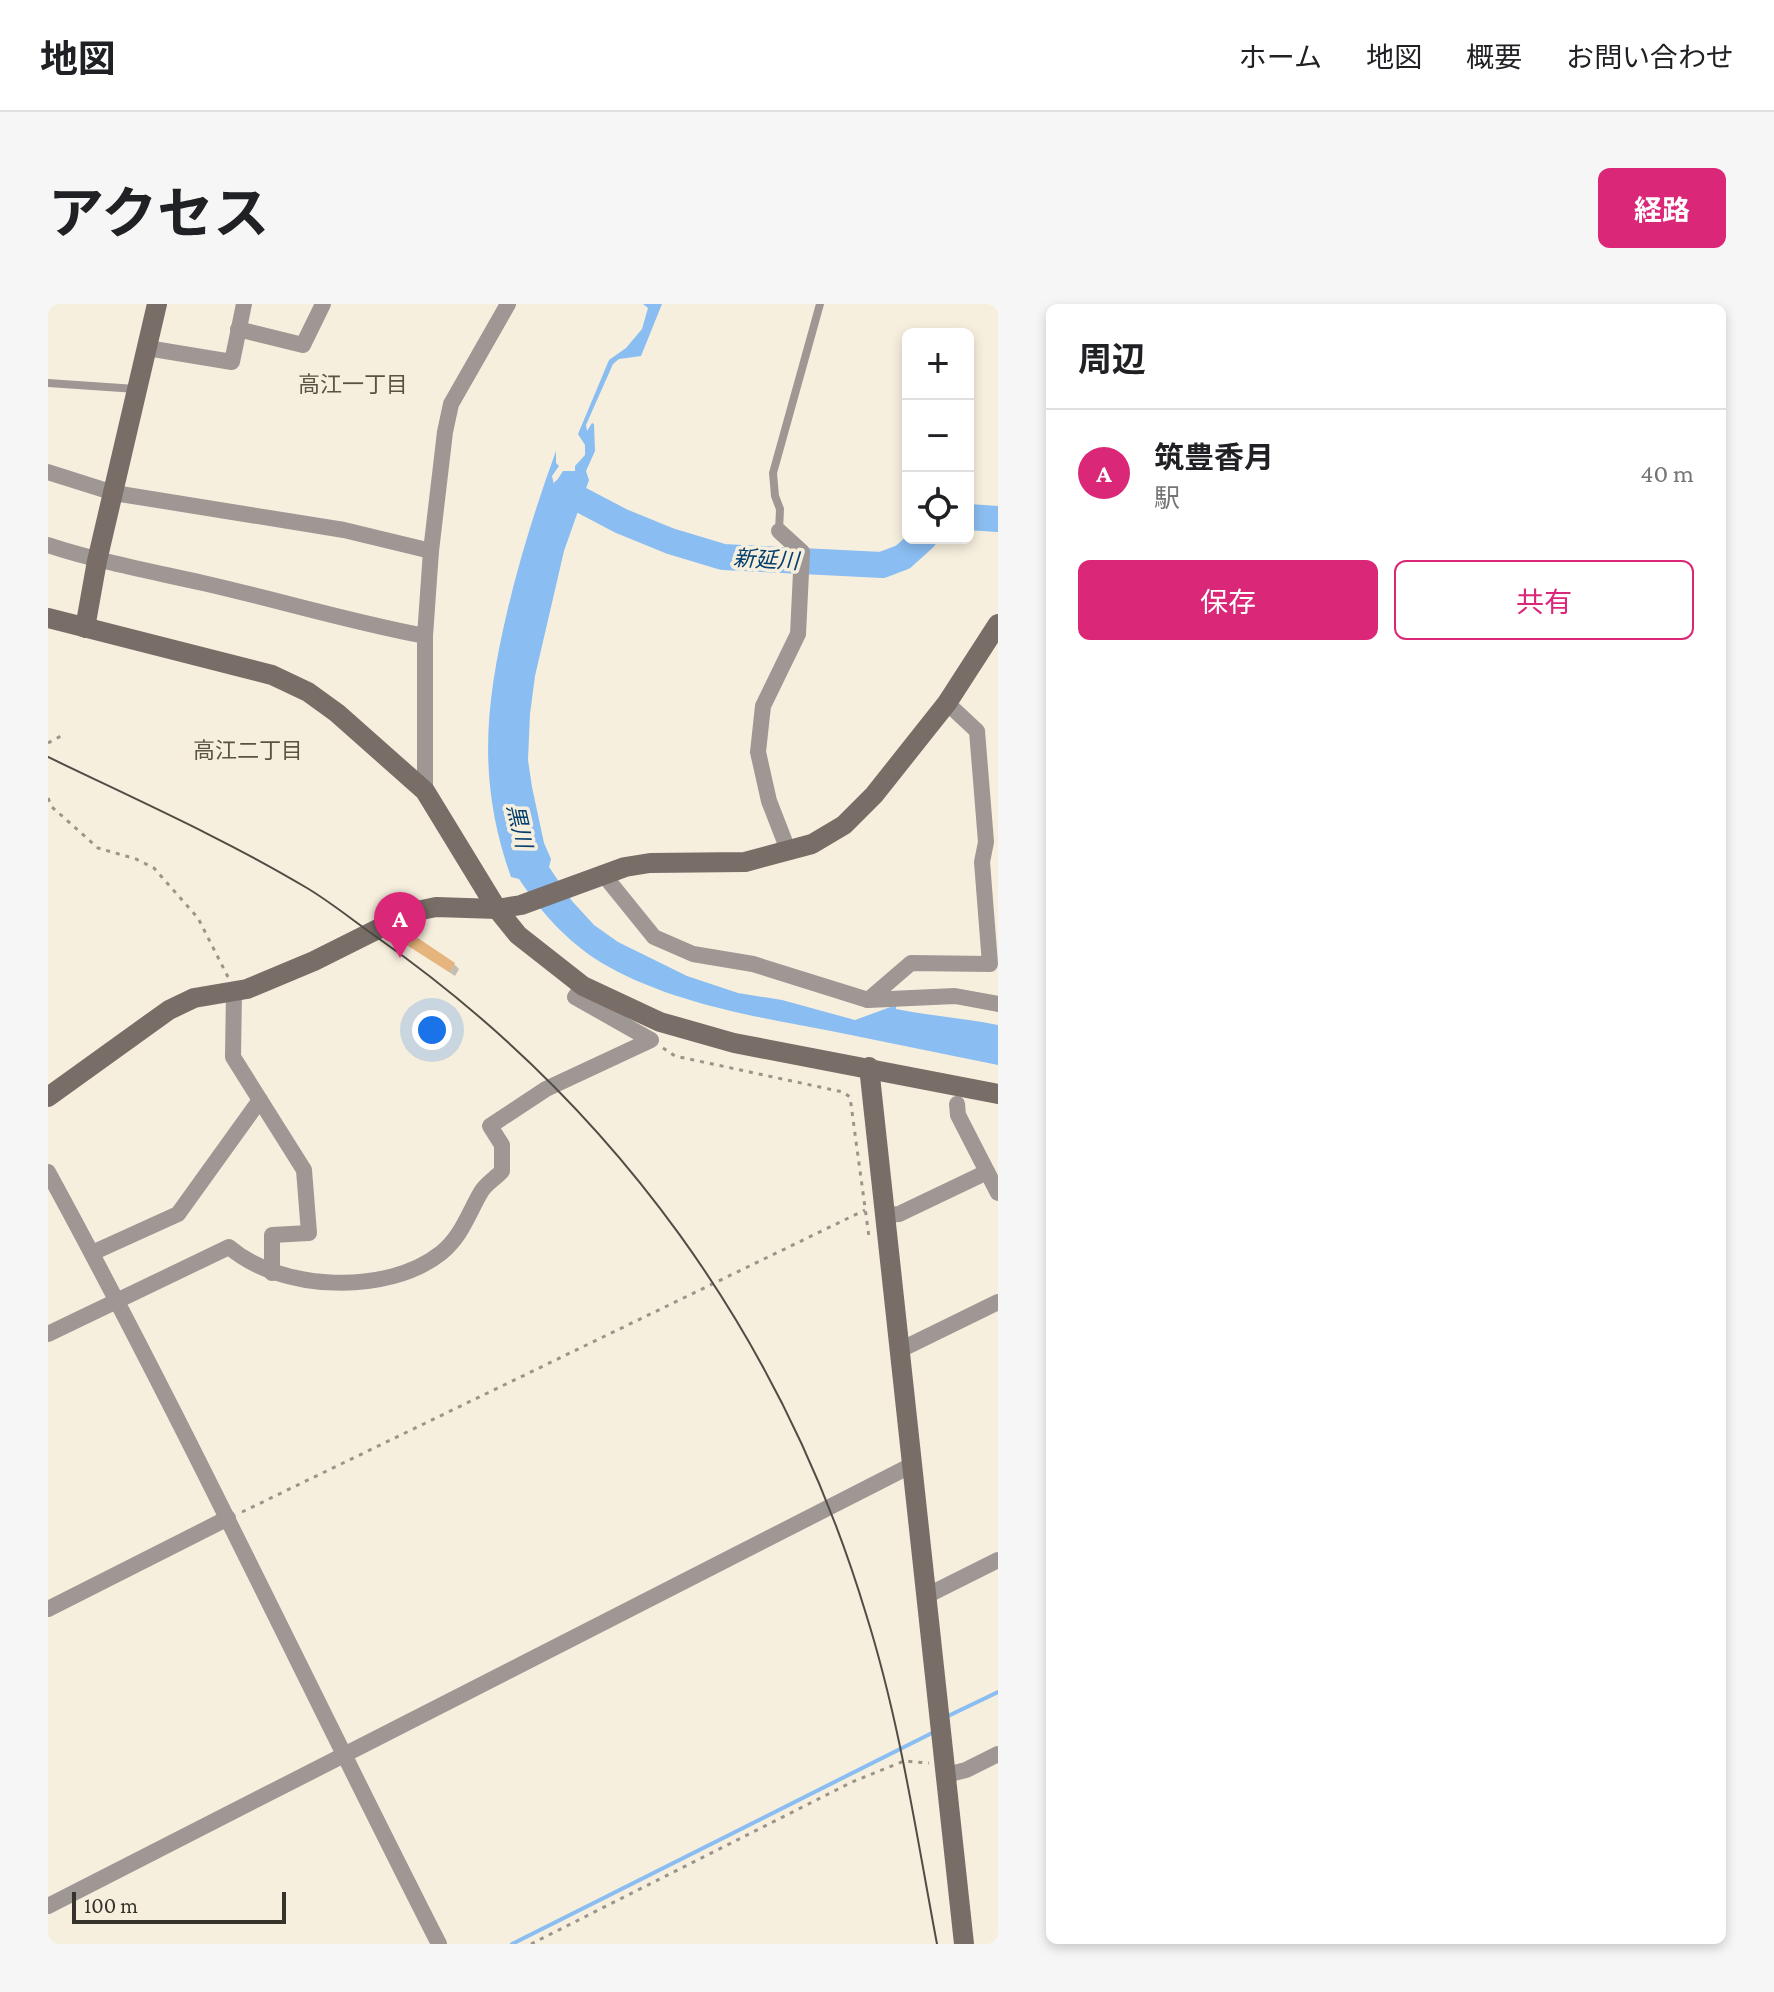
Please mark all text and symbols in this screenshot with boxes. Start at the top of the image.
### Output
text: 地図 [40,38,116,80]
text: ホーム [1239,42,1322,73]
text: 地図 [1366,42,1422,73]
text: 概要 [1466,42,1522,73]
text: お問い合わせ [1566,42,1734,73]
button: 経路 [1598,168,1726,248]
text: アクセス [48,183,269,245]
map controls [902,328,974,544]
button: + [902,328,974,400]
text: 周辺 [1078,341,1146,378]
district label: 高江一丁目 [298,372,408,397]
button: − [902,400,974,472]
text: 筑豊香月 [1154,441,1274,474]
text: A [1096,459,1112,488]
text: 40 m [1640,459,1694,488]
button: locate [902,472,974,544]
text: 駅 [1154,484,1180,513]
water label: 新延川 [732,545,802,574]
button: 保存 [1078,560,1378,640]
button: 共有 [1394,560,1694,640]
district label: 高江二丁目 [193,738,303,763]
water label: 黒川 [502,802,537,852]
pin: A [374,892,426,958]
your location [412,1010,452,1050]
scale bar [72,1888,286,1924]
text: 100 m [84,1893,138,1918]

